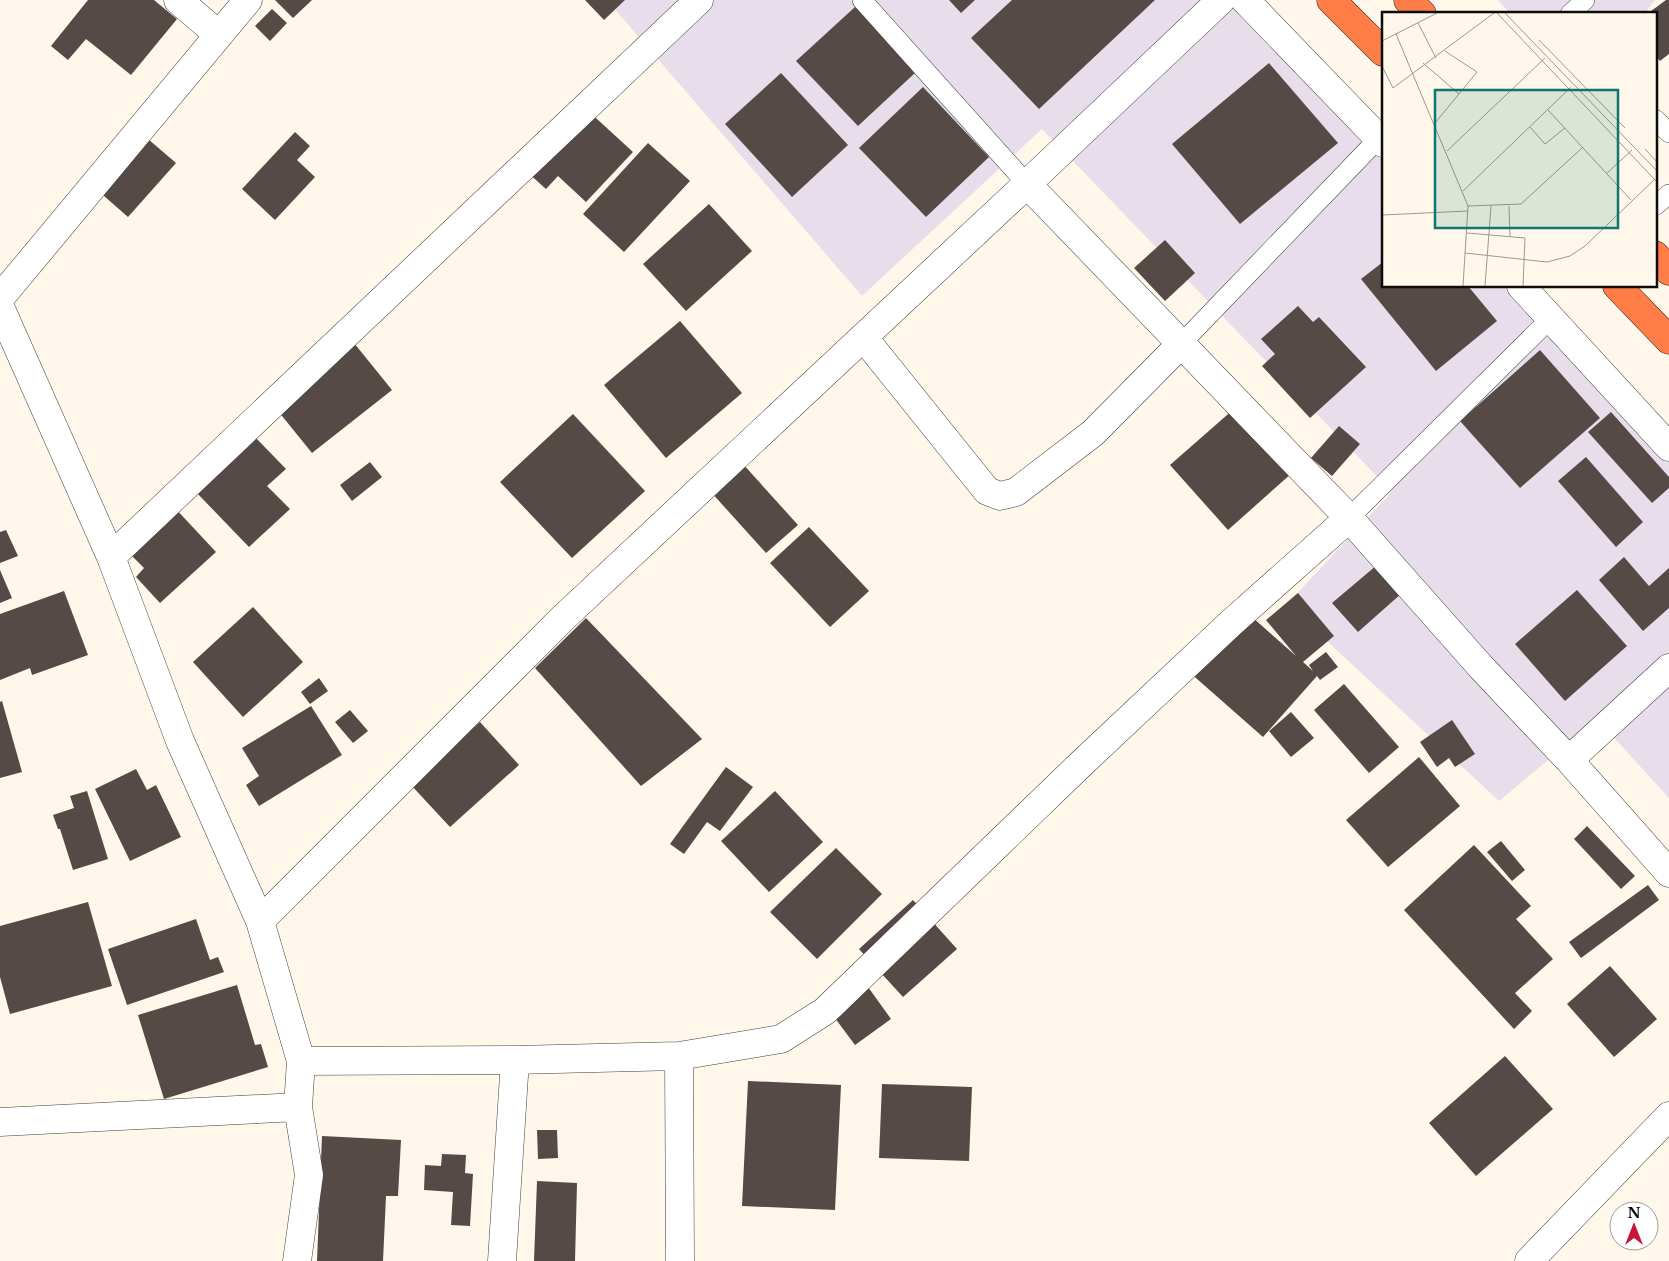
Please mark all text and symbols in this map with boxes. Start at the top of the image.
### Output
inset map [1382,12,1656,288]
north arrow [1609,1201,1659,1251]
text: N [1627,1204,1641,1222]

